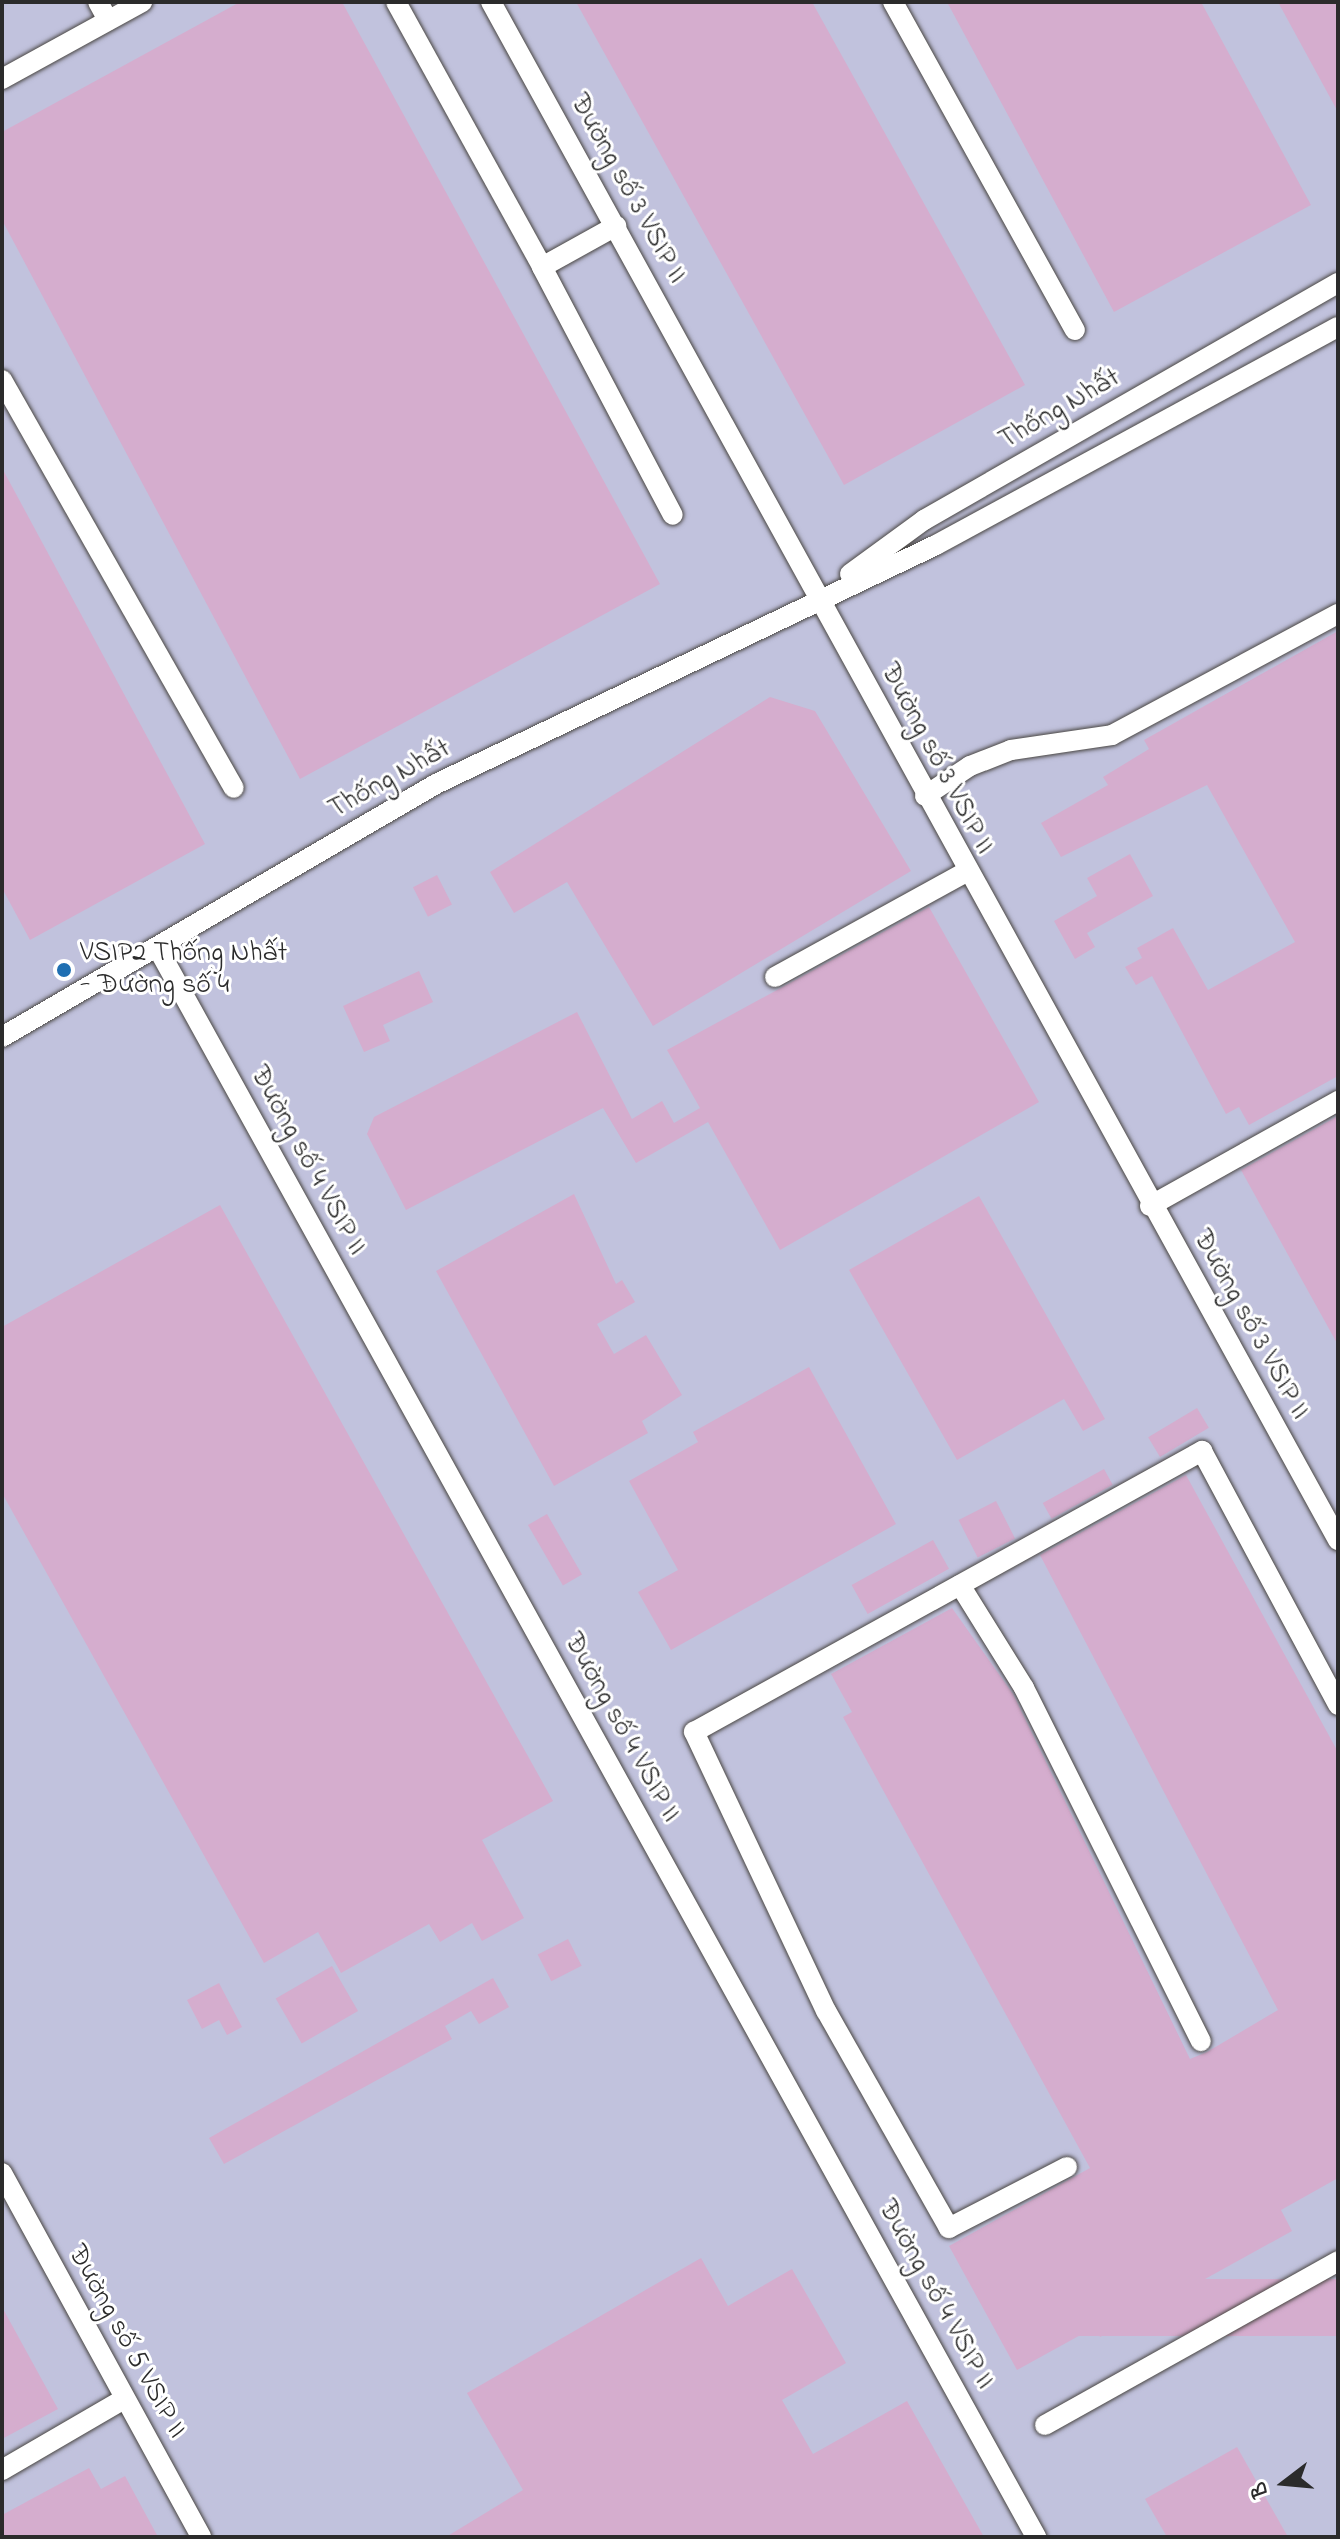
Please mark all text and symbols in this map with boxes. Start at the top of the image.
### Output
street label: Đường số 3 VSIP II [561,88,693,290]
street label: Thống Nhất [994,362,1126,458]
street label: Đường số 3 VSIP II [872,658,1000,860]
street label: Thống Nhất [323,733,457,827]
place label: VSIP2 Thống Nhất - Đường số 4 [80,937,287,1003]
marker: VSIP2 Thống Nhất - Đường số 4 [55,961,73,979]
street label: Đường số 4 VSIP II [241,1060,373,1262]
street label: Đường số 3 VSIP II [1184,1224,1316,1426]
street label: Đường số 4 VSIP II [555,1627,687,1829]
street label: Đường số 4 VSIP II [869,2194,1001,2396]
street label: Đường số 5 VSIP II [59,2240,193,2444]
north arrow [1244,2443,1324,2523]
text: B [1244,2478,1278,2501]

